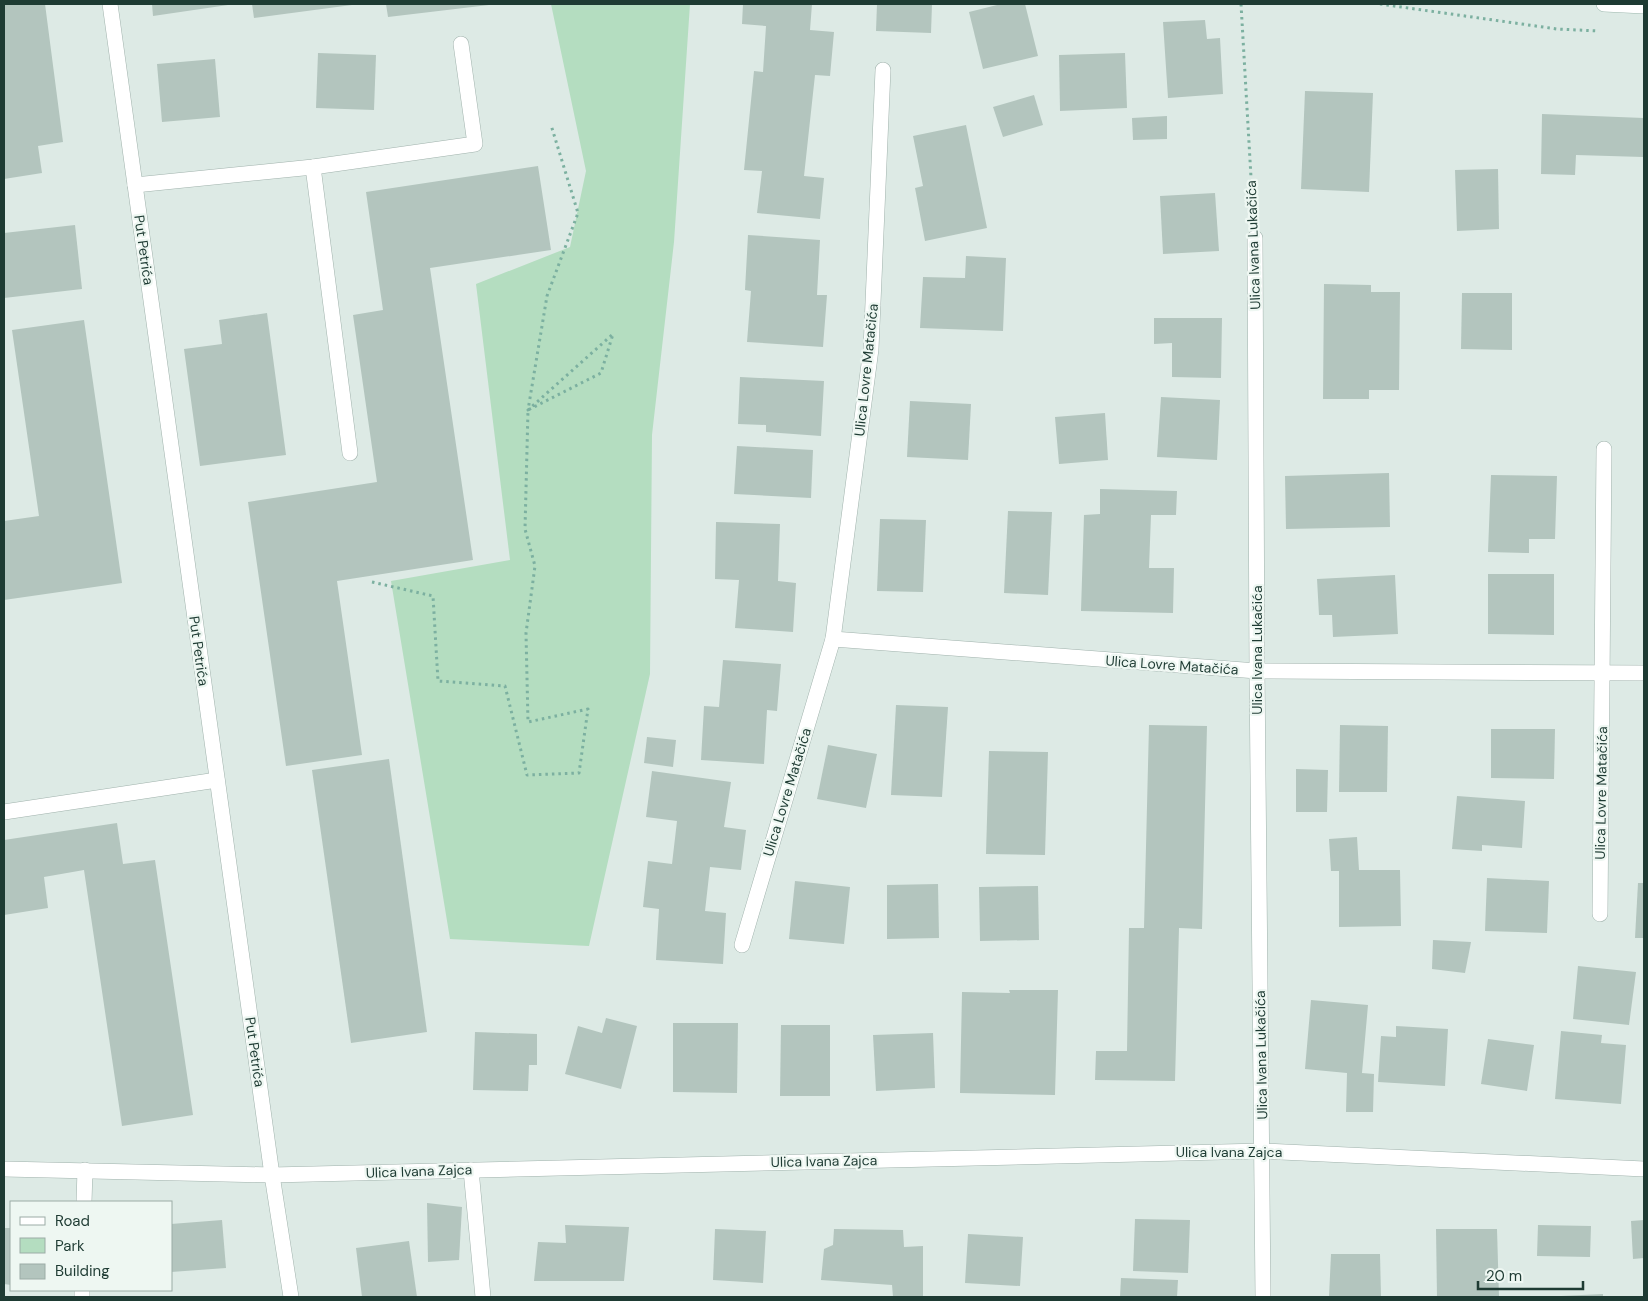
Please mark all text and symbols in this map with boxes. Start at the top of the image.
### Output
street label: Ulica Ivana Lukačića [1242,180,1264,310]
street label: Put Petrića [130,214,158,286]
street label: Ulica Lovre Matačića [850,303,882,437]
street label: Ulica Ivana Lukačića [1248,585,1266,715]
street label: Put Petrića [185,615,213,687]
street label: Ulica Lovre Matačića [1105,651,1239,679]
street label: Ulica Lovre Matačića [759,726,815,858]
street label: Ulica Lovre Matačića [1591,726,1611,860]
street label: Ulica Ivana Lukačića [1251,990,1271,1120]
street label: Put Petrića [241,1016,269,1088]
street label: Ulica Ivana Zajca [1176,1143,1282,1161]
street label: Ulica Ivana Zajca [771,1151,877,1171]
street label: Ulica Ivana Zajca [365,1160,473,1182]
legend [10,1201,172,1291]
text: Road [55,1211,90,1231]
text: Park [55,1236,85,1256]
scale bar [1478,1258,1583,1290]
text: Building [55,1261,110,1281]
text: 20 m [1486,1266,1522,1286]

